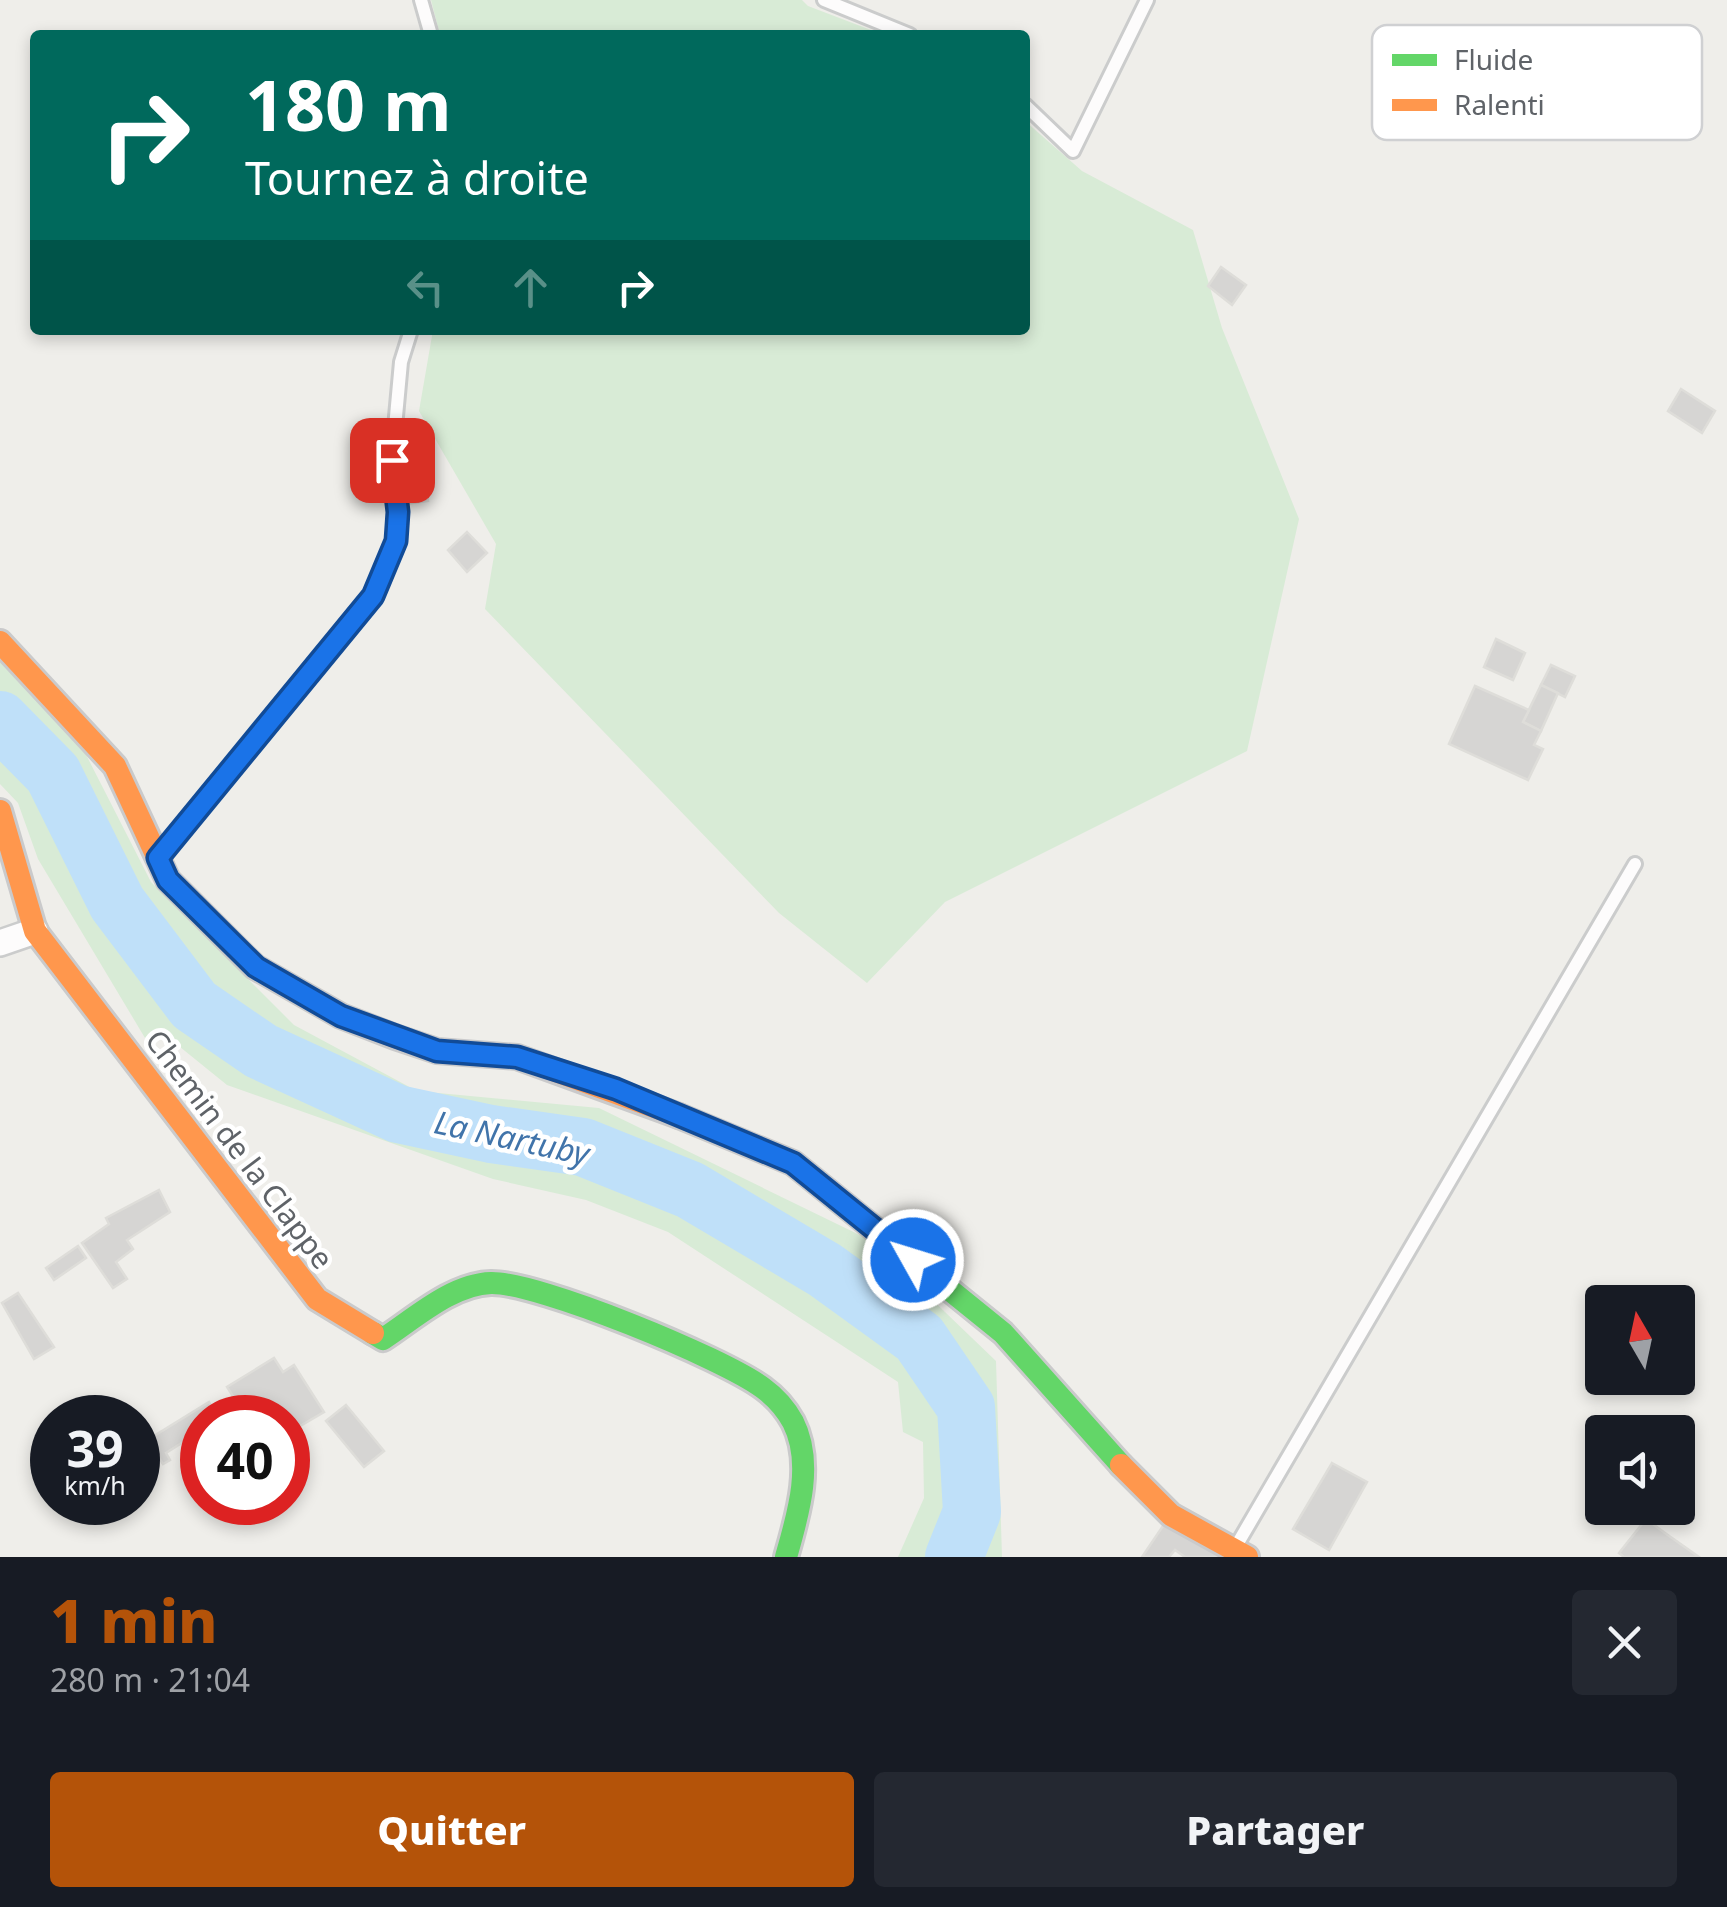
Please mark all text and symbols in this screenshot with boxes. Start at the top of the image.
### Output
legend [1372,25,1702,140]
text: Fluide [1454,40,1533,78]
text: 180 m [245,56,452,152]
icon: right [80,70,210,200]
text: Ralenti [1454,85,1545,123]
text: Tournez à droite [245,147,589,208]
icon: left [398,260,453,315]
icon: ahead [503,260,558,315]
icon: right [608,260,663,315]
pin [350,418,435,503]
icon: arrive [365,433,420,488]
street label: Chemin de la Clappe [137,1021,343,1277]
water label: La Nartuby [431,1100,595,1175]
position arrow [861,1208,965,1312]
north arrow [1585,1285,1695,1395]
map controls [1585,1285,1695,1525]
speed limit sign: 40 [180,1395,310,1525]
text: 39 [66,1414,124,1482]
button: sound [1585,1415,1695,1525]
text: km/h [64,1468,126,1502]
text: 1 min [50,1579,218,1661]
button: close [1572,1590,1677,1695]
text: 280 m · 21:04 [50,1658,250,1701]
button: Quitter [50,1772,854,1887]
button: Partager [874,1772,1677,1887]

